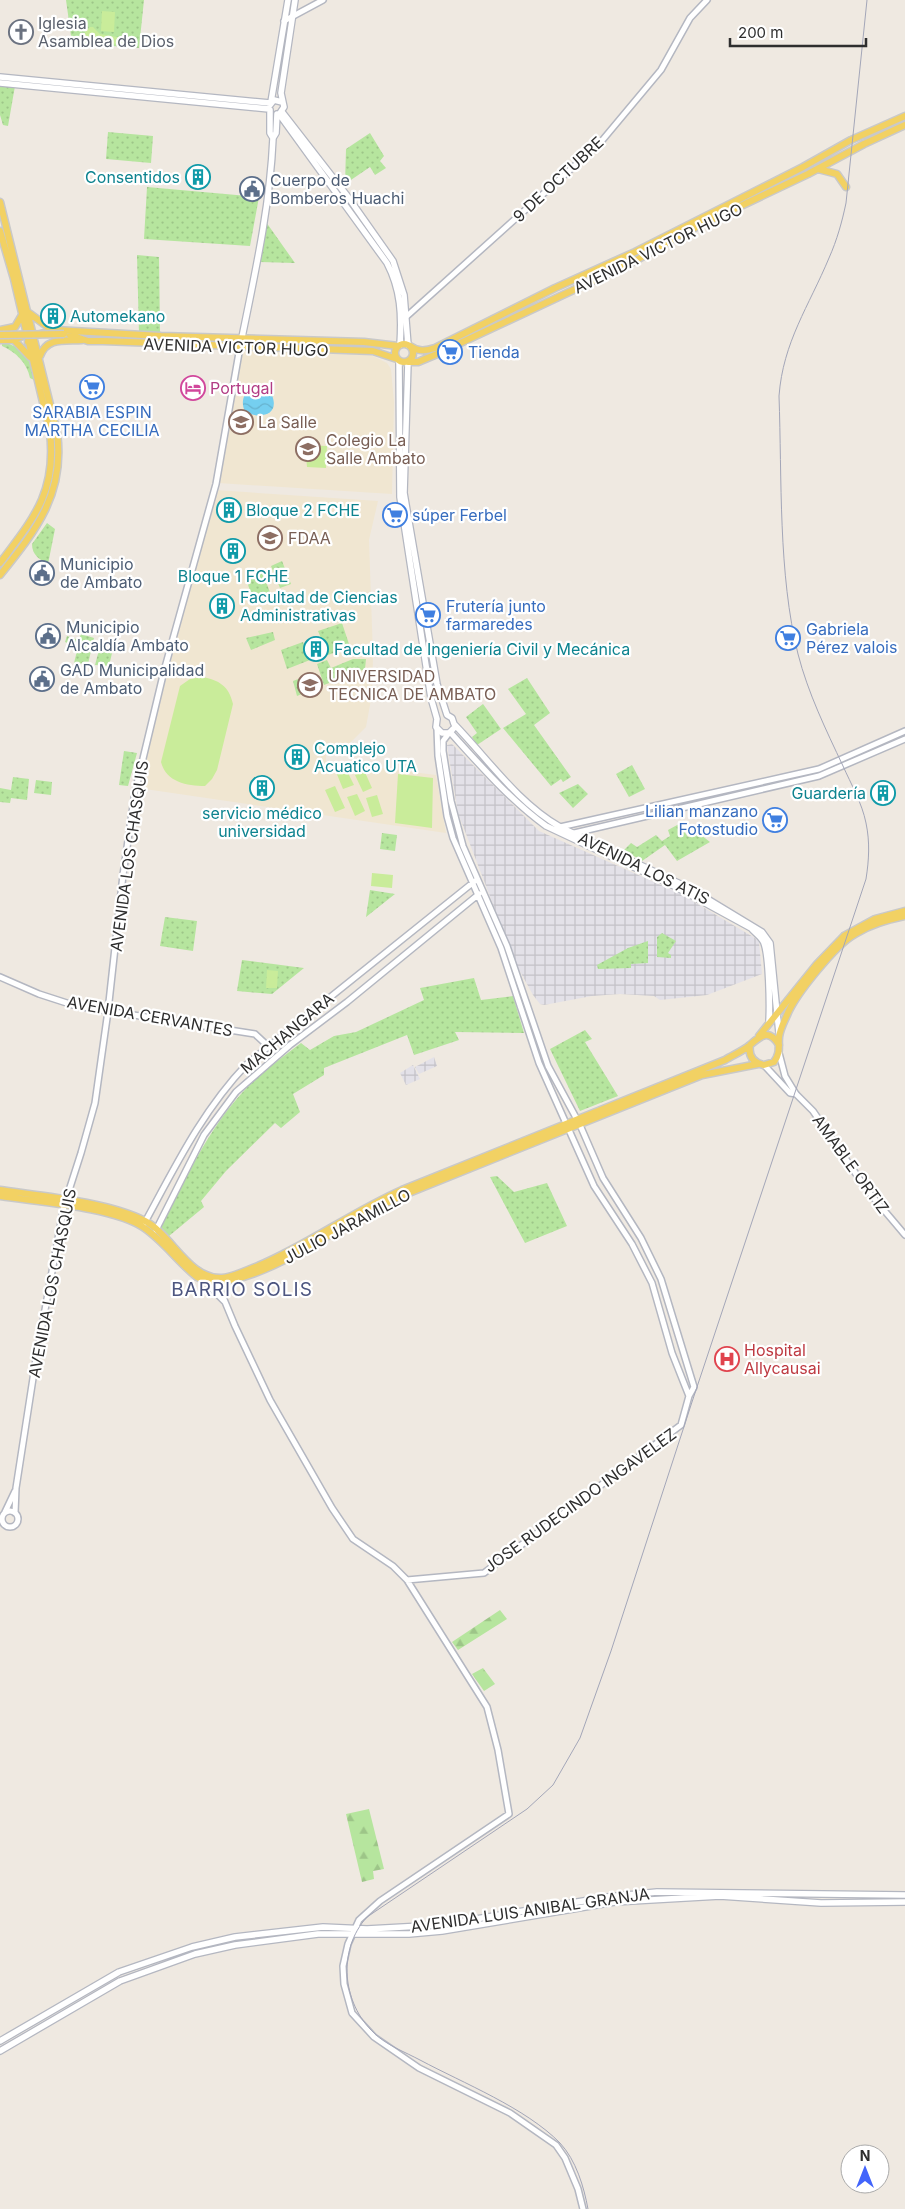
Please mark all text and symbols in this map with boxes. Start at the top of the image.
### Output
place label: Iglesia Asamblea de Dios [38,13,174,51]
scale bar [730,15,866,47]
church icon: Iglesia Asamblea de Dios [8,19,34,45]
text: 200 m [738,23,783,42]
street label: 9 DE OCTUBRE [509,132,607,226]
building icon: Consentidos [185,164,211,190]
place label: Consentidos [85,167,180,187]
place label: Cuerpo de Bomberos Huachi [270,170,404,208]
public building icon: Cuerpo de Bomberos Huachi [239,176,265,202]
street label: AVENIDA VICTOR HUGO [570,198,746,298]
building icon: Automekano [40,303,66,329]
place label: Automekano [70,306,165,326]
street label: AVENIDA VICTOR HUGO [143,334,329,360]
supermarket icon: Tienda [437,339,463,365]
place label: Tienda [468,342,520,362]
supermarket icon: SARABIA ESPIN MARTHA CECILIA [79,374,105,400]
hotel icon: Portugal [180,375,206,401]
place label: Portugal [210,378,273,398]
place label: SARABIA ESPIN MARTHA CECILIA [24,402,160,440]
school or university icon: La Salle [228,409,254,435]
place label: La Salle [258,412,317,432]
place label: Colegio La Salle Ambato [326,430,426,468]
school or university icon: Colegio La Salle Ambato [295,436,321,462]
building icon: Bloque 2 FCHE [216,497,242,523]
place label: Bloque 2 FCHE [246,500,360,520]
supermarket icon: súper Ferbel [382,502,408,528]
place label: súper Ferbel [412,505,507,525]
school or university icon: FDAA [257,525,283,551]
place label: FDAA [288,528,331,548]
building icon: Bloque 1 FCHE [220,538,246,564]
place label: Municipio de Ambato [60,554,142,592]
public building icon: Municipio de Ambato [29,560,55,586]
place label: Bloque 1 FCHE [178,566,288,586]
place label: Facultad de Ciencias Administrativas [240,587,398,625]
building icon: Facultad de Ciencias Administrativas [209,593,235,619]
place label: Frutería junto farmaredes [446,596,546,634]
supermarket icon: Frutería junto farmaredes [415,602,441,628]
place label: Municipio Alcaldía Ambato [66,617,189,655]
place label: Gabriela Pérez valois [806,619,897,657]
public building icon: Municipio Alcaldía Ambato [35,623,61,649]
supermarket icon: Gabriela Pérez valois [775,625,801,651]
building icon: Facultad de Ingeniería Civil y Mecánica [303,636,329,662]
place label: Facultad de Ingeniería Civil y Mecánica [334,639,630,659]
place label: GAD Municipalidad de Ambato [60,660,204,698]
public building icon: GAD Municipalidad de Ambato [29,666,55,692]
place label: UNIVERSIDAD TECNICA DE AMBATO [328,666,496,704]
school or university icon: UNIVERSIDAD TECNICA DE AMBATO [297,672,323,698]
place label: Complejo Acuatico UTA [314,738,417,776]
building icon: Complejo Acuatico UTA [284,744,310,770]
street label: AVENIDA LOS CHASQUIS [106,759,152,953]
building icon: servicio médico universidad [249,775,275,801]
building icon: Guardería [870,780,896,806]
place label: Guardería [792,783,866,803]
place label: Lilian manzano Fotostudio [645,801,758,839]
place label: servicio médico universidad [202,803,322,841]
supermarket icon: Lilian manzano Fotostudio [762,807,788,833]
street label: AVENIDA LOS ATIS [575,828,713,908]
street label: MACHANGARA [236,988,338,1078]
street label: AVENIDA CERVANTES [66,992,234,1040]
street label: AMABLE ORTIZ [808,1111,894,1217]
street label: JULIO JARAMILLO [280,1184,414,1268]
street label: AVENIDA LOS CHASQUIS [24,1187,80,1379]
district label: BARRIO SOLIS [171,1278,313,1301]
place label: Hospital Allycausai [744,1340,821,1378]
hospital icon: Hospital Allycausai [714,1346,740,1372]
street label: JOSE RUDECINDO INGAVELEZ [480,1424,680,1576]
street label: AVENIDA LUIS ANIBAL GRANJA [409,1883,651,1937]
north arrow [840,2144,890,2194]
text: N [860,2147,870,2164]

